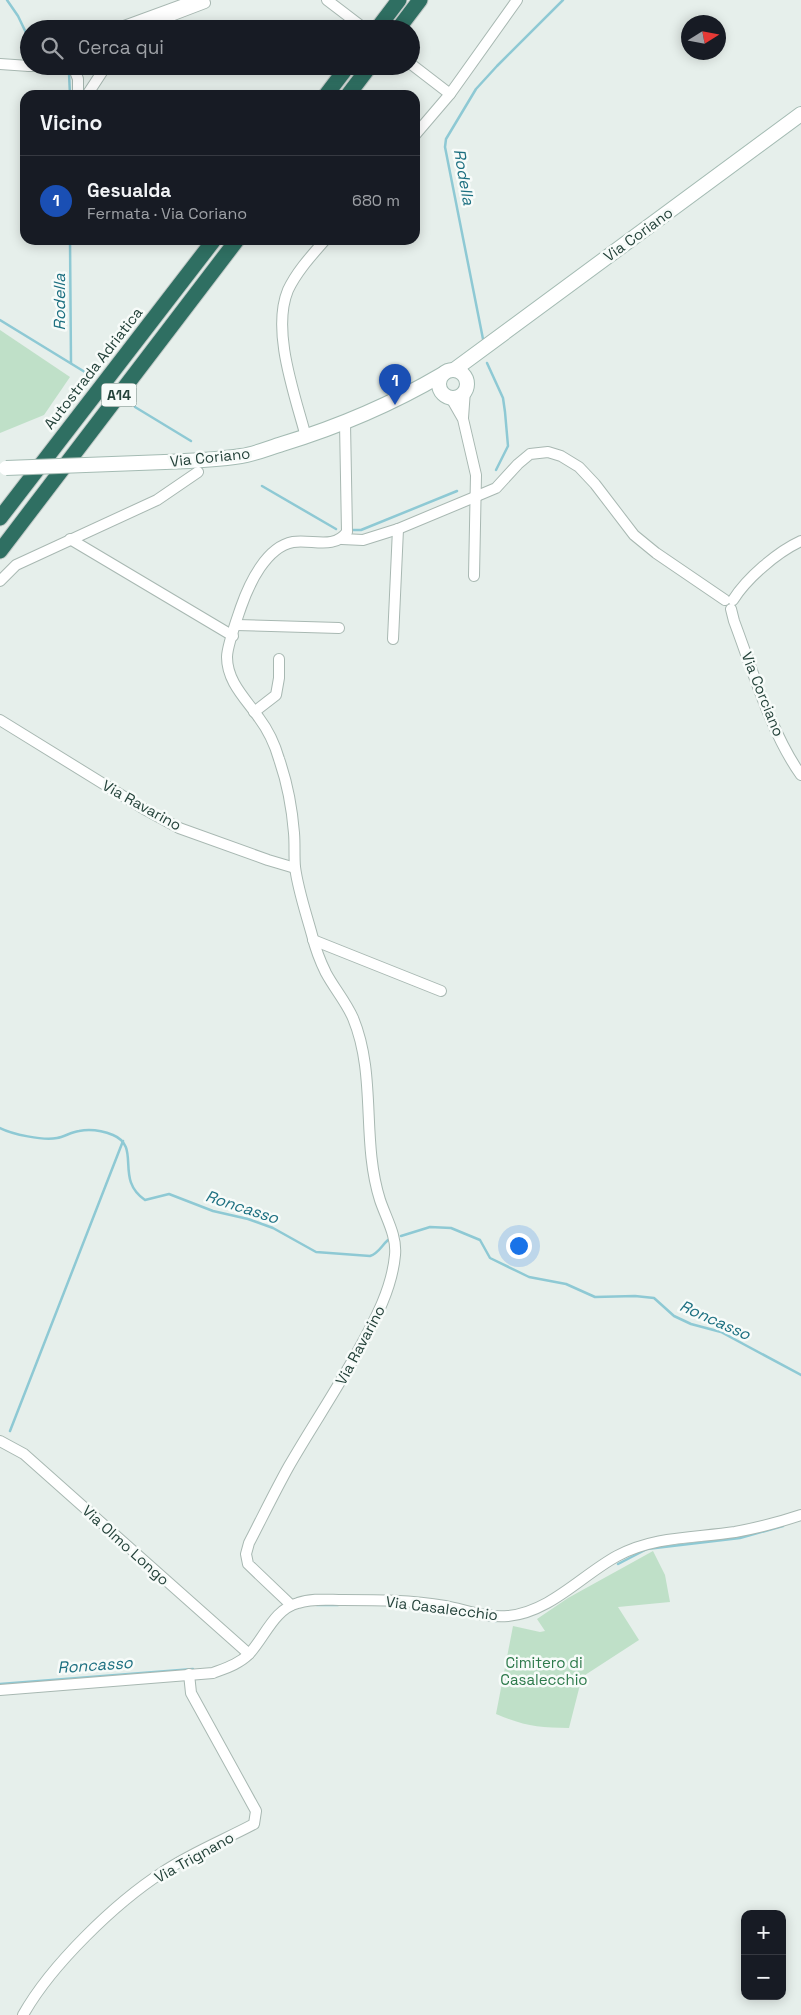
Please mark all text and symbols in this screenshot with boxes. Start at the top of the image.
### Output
north arrow [681,15,726,60]
search box [20,20,420,75]
icon: search [38,34,66,62]
text: Cerca qui [78,35,164,60]
text: Vicino [40,109,102,136]
water label: Rodella [449,147,479,208]
text: Gesualda [87,178,171,203]
text: 1 [52,190,60,211]
text: 680 m [352,190,400,211]
text: Fermata · Via Coriano [87,203,247,224]
street label: Via Coriano [600,203,676,265]
water label: Rodella [49,273,70,330]
street label: Autostrada Adriatica [39,303,147,433]
pin: 1 [379,364,411,405]
road number: A14 [102,384,136,406]
street label: Via Coriano [169,443,251,471]
street label: Via Corciano [737,649,789,739]
street label: Via Ravarino [99,776,185,834]
water label: Roncasso [203,1185,282,1229]
your location [506,1233,532,1259]
water label: Roncasso [676,1295,755,1345]
street label: Via Ravarino [331,1302,389,1388]
street label: Via Olmo Longo [79,1501,173,1589]
street label: Via Casalecchio [385,1592,499,1624]
water label: Roncasso [57,1652,134,1678]
park label: Cimitero di Casalecchio [500,1653,588,1689]
street label: Via Trignano [151,1827,237,1887]
map controls [741,1910,786,2000]
button: + [741,1910,786,1955]
button: − [741,1955,786,2000]

